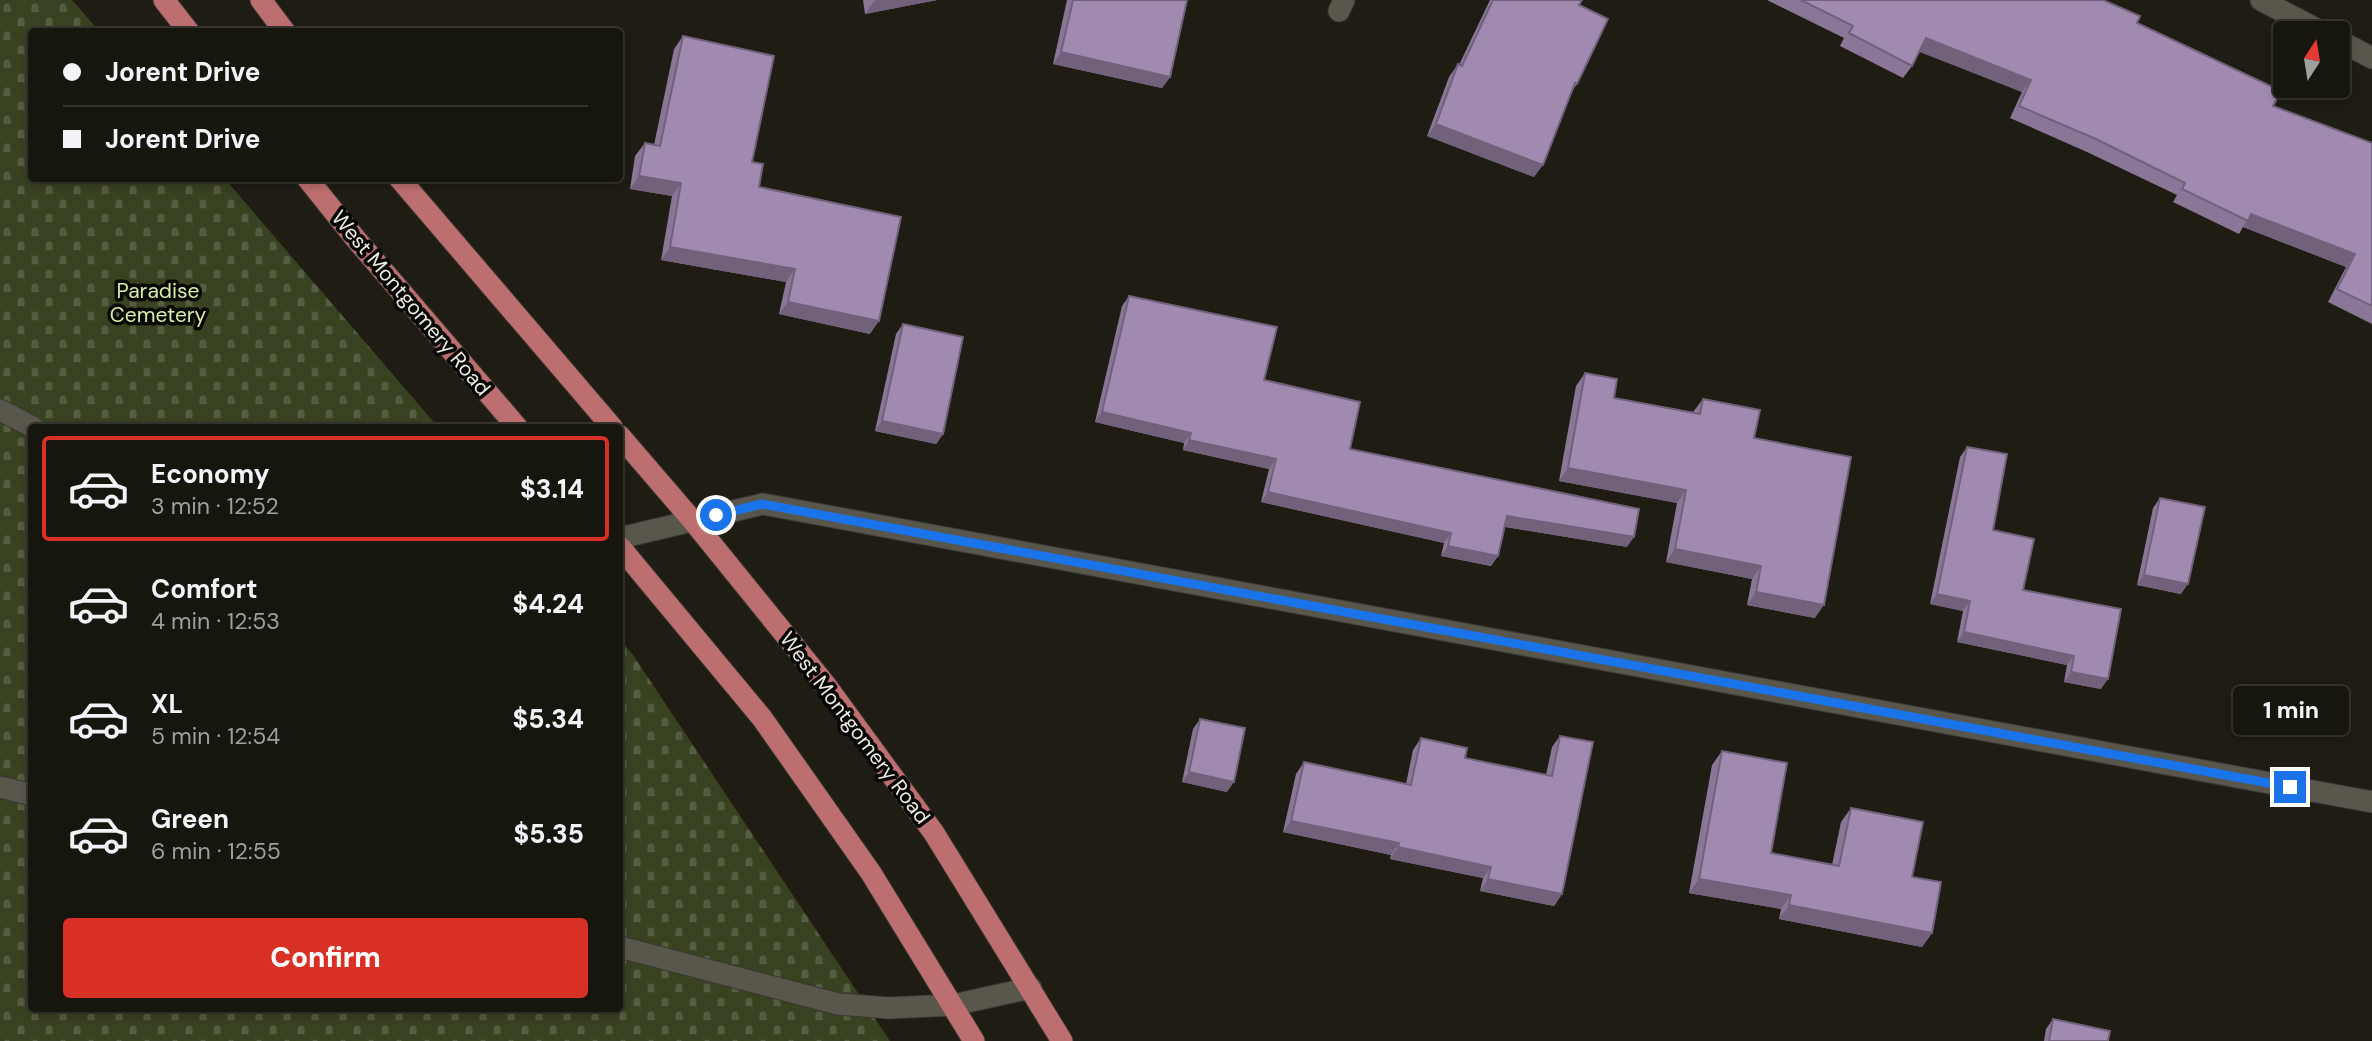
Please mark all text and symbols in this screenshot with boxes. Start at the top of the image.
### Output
north arrow [2273,21,2350,98]
map controls [2273,21,2350,98]
text: Jorent Drive [105,55,260,89]
text: Jorent Drive [105,122,260,156]
street label: West Montgomery Road [325,204,497,402]
park label: Paradise Cemetery [110,277,207,329]
icon: car [67,457,130,520]
text: Economy [151,457,269,491]
text: $3.14 [520,472,584,506]
text: 3 min · 12:52 [151,491,279,521]
route start [700,499,732,531]
icon: car [67,572,130,635]
text: Comfort [151,572,257,606]
text: $4.24 [513,587,584,621]
text: 4 min · 12:53 [151,606,280,636]
street label: West Montgomery Road [773,626,937,830]
callout: 1 min [2232,686,2348,734]
icon: car [67,687,130,750]
text: XL [151,687,183,721]
text: 1 min [2263,695,2319,725]
text: $5.34 [513,702,584,736]
text: 5 min · 12:54 [151,721,280,751]
route end [2274,771,2306,803]
icon: car [67,802,130,865]
text: Green [151,802,229,836]
text: $5.35 [513,817,584,851]
text: 6 min · 12:55 [151,836,281,866]
button: Confirm [63,918,588,998]

